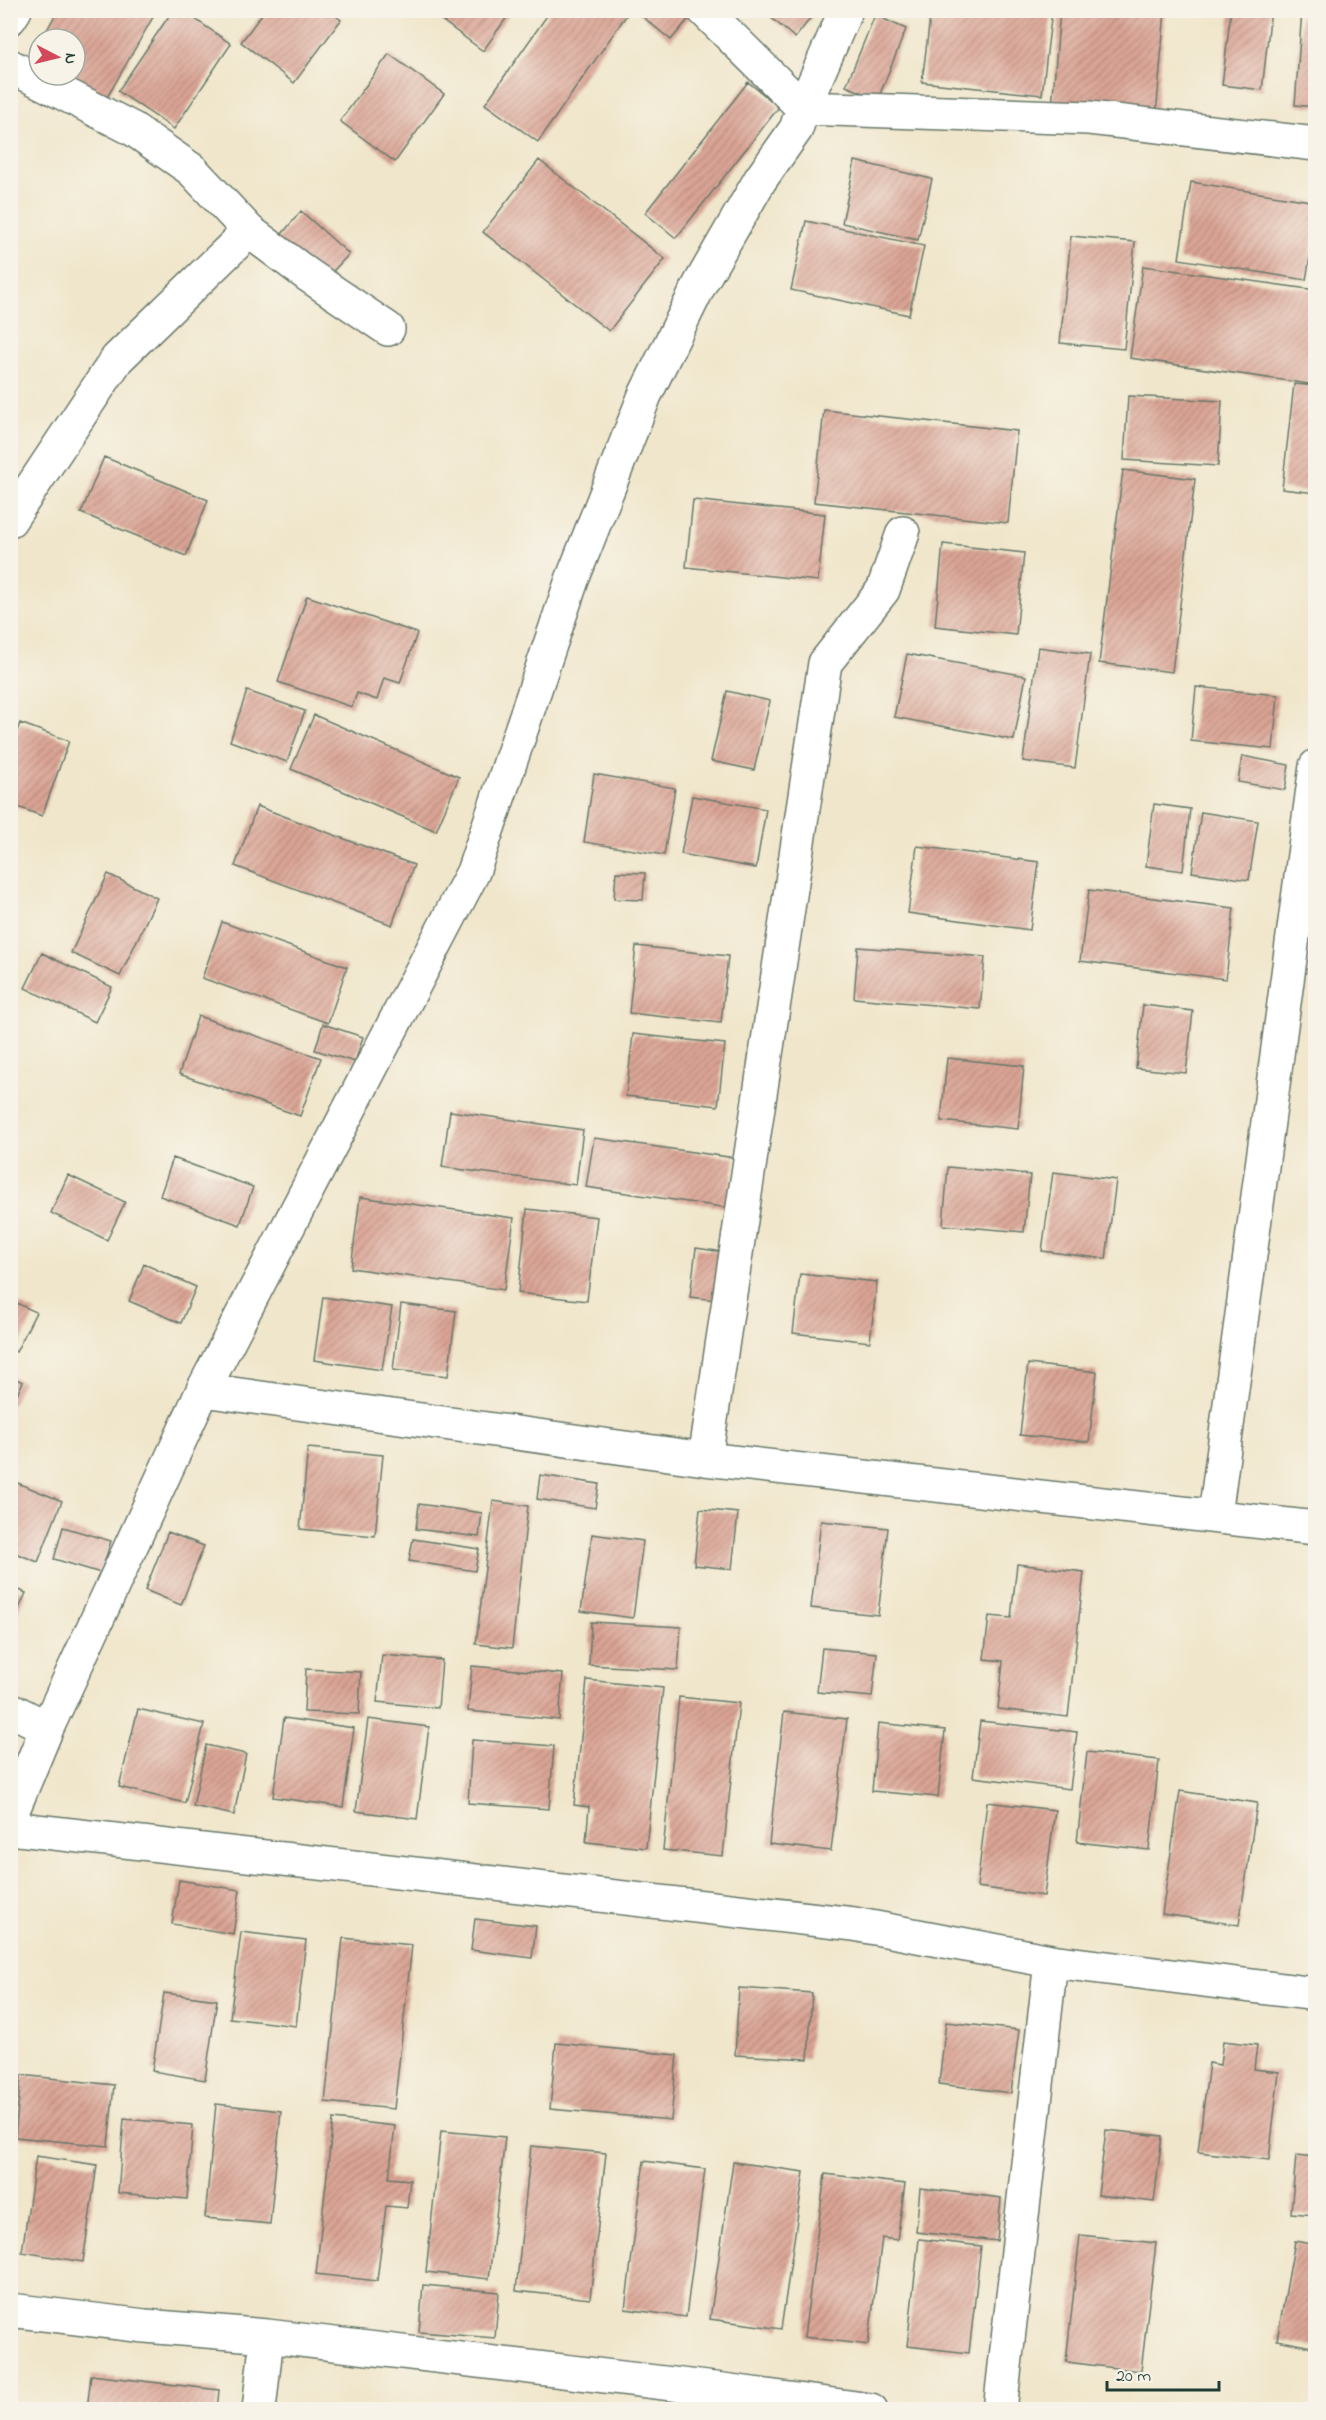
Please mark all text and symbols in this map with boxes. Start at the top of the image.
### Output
north arrow [27,27,87,87]
text: N [57,52,82,66]
scale bar [1107,2354,1220,2392]
text: 20 m [1116,2364,1151,2390]

